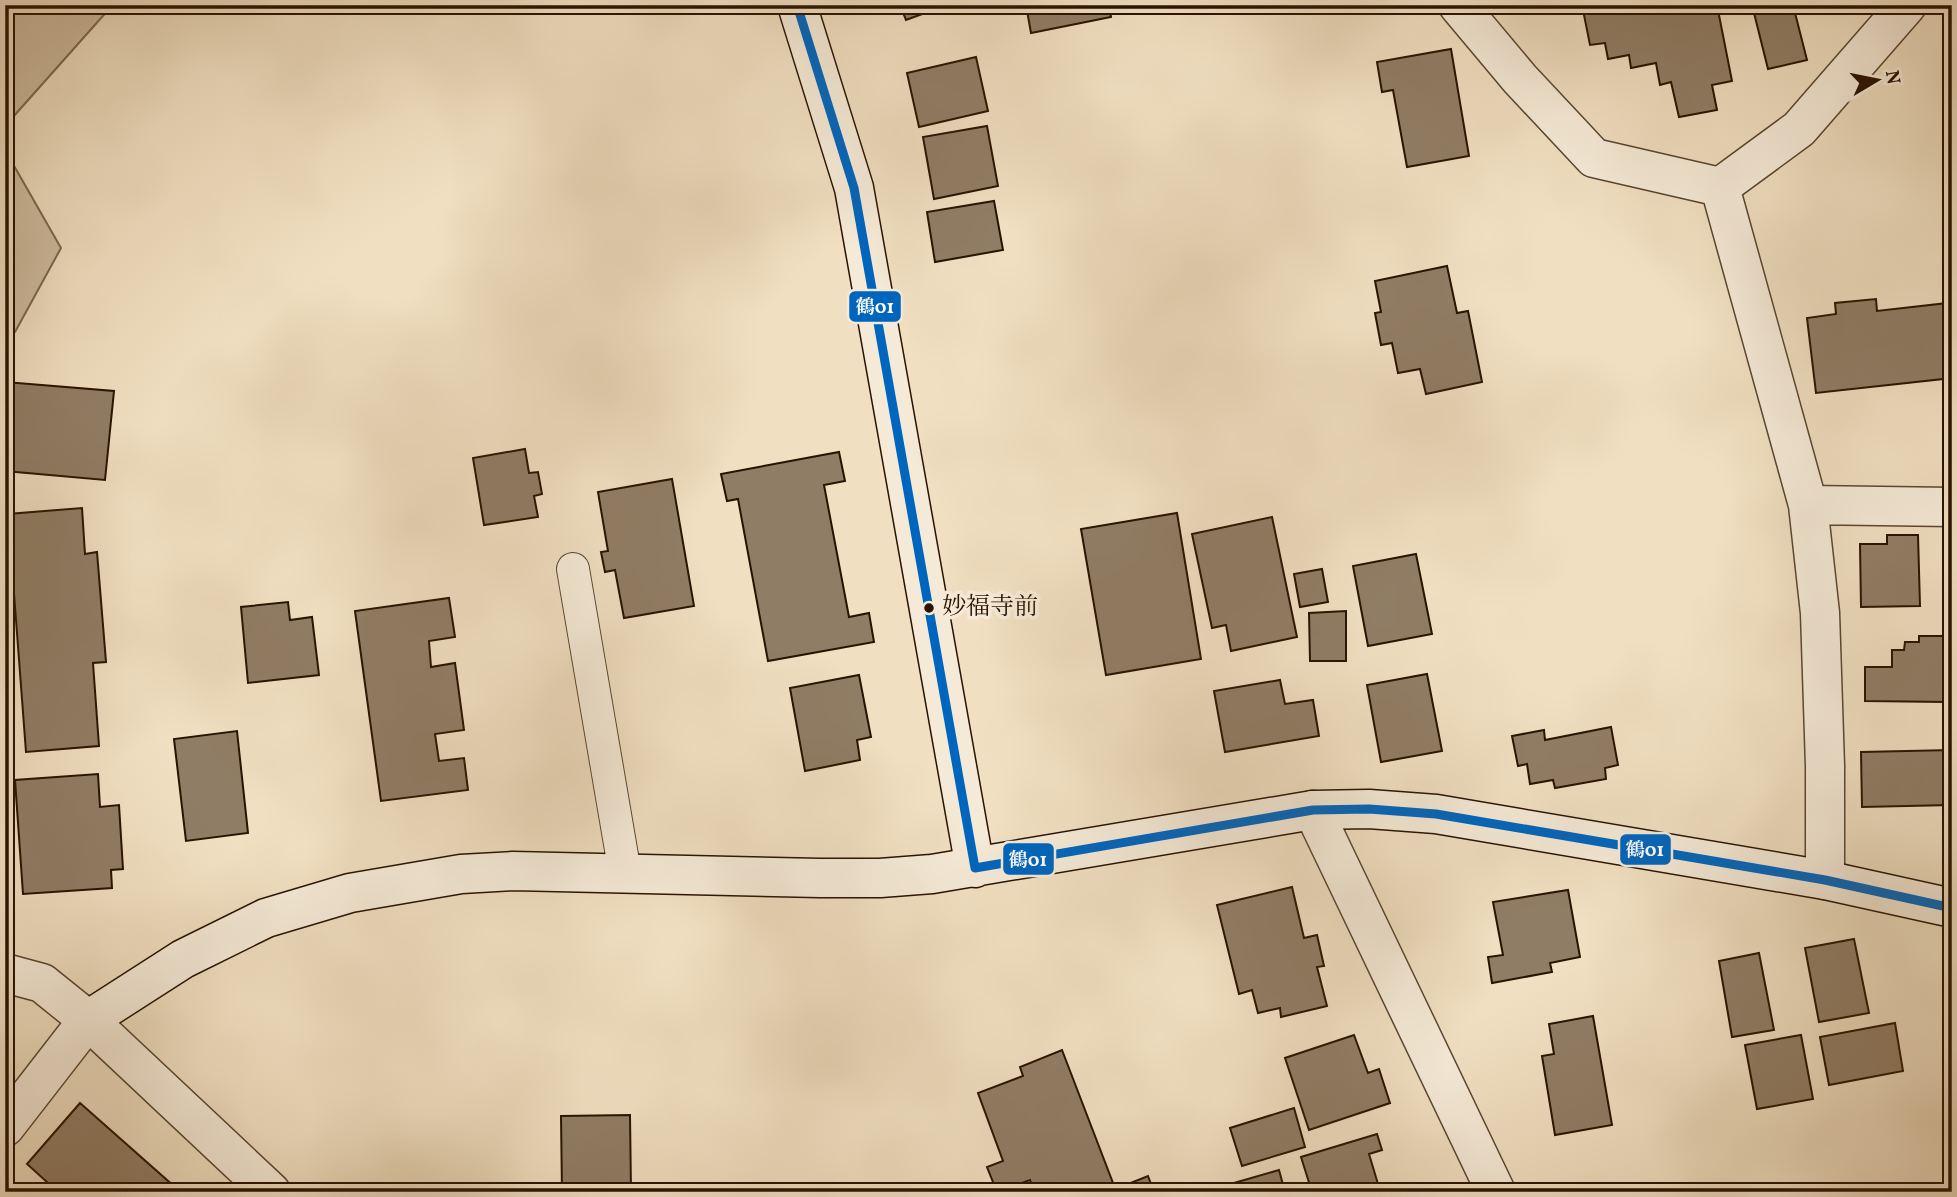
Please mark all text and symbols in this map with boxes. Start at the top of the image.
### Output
north arrow [1842,46,1912,116]
text: N [1878,68,1906,87]
line badge: 鶴01 [848,290,902,323]
text: 鶴01 [856,295,894,321]
place label: 妙福寺前 [942,591,1038,625]
marker: 妙福寺前 [922,601,936,615]
line badge: 鶴01 [1619,833,1672,866]
text: 鶴01 [1626,838,1664,864]
line badge: 鶴01 [1002,842,1055,876]
text: 鶴01 [1009,848,1047,874]

